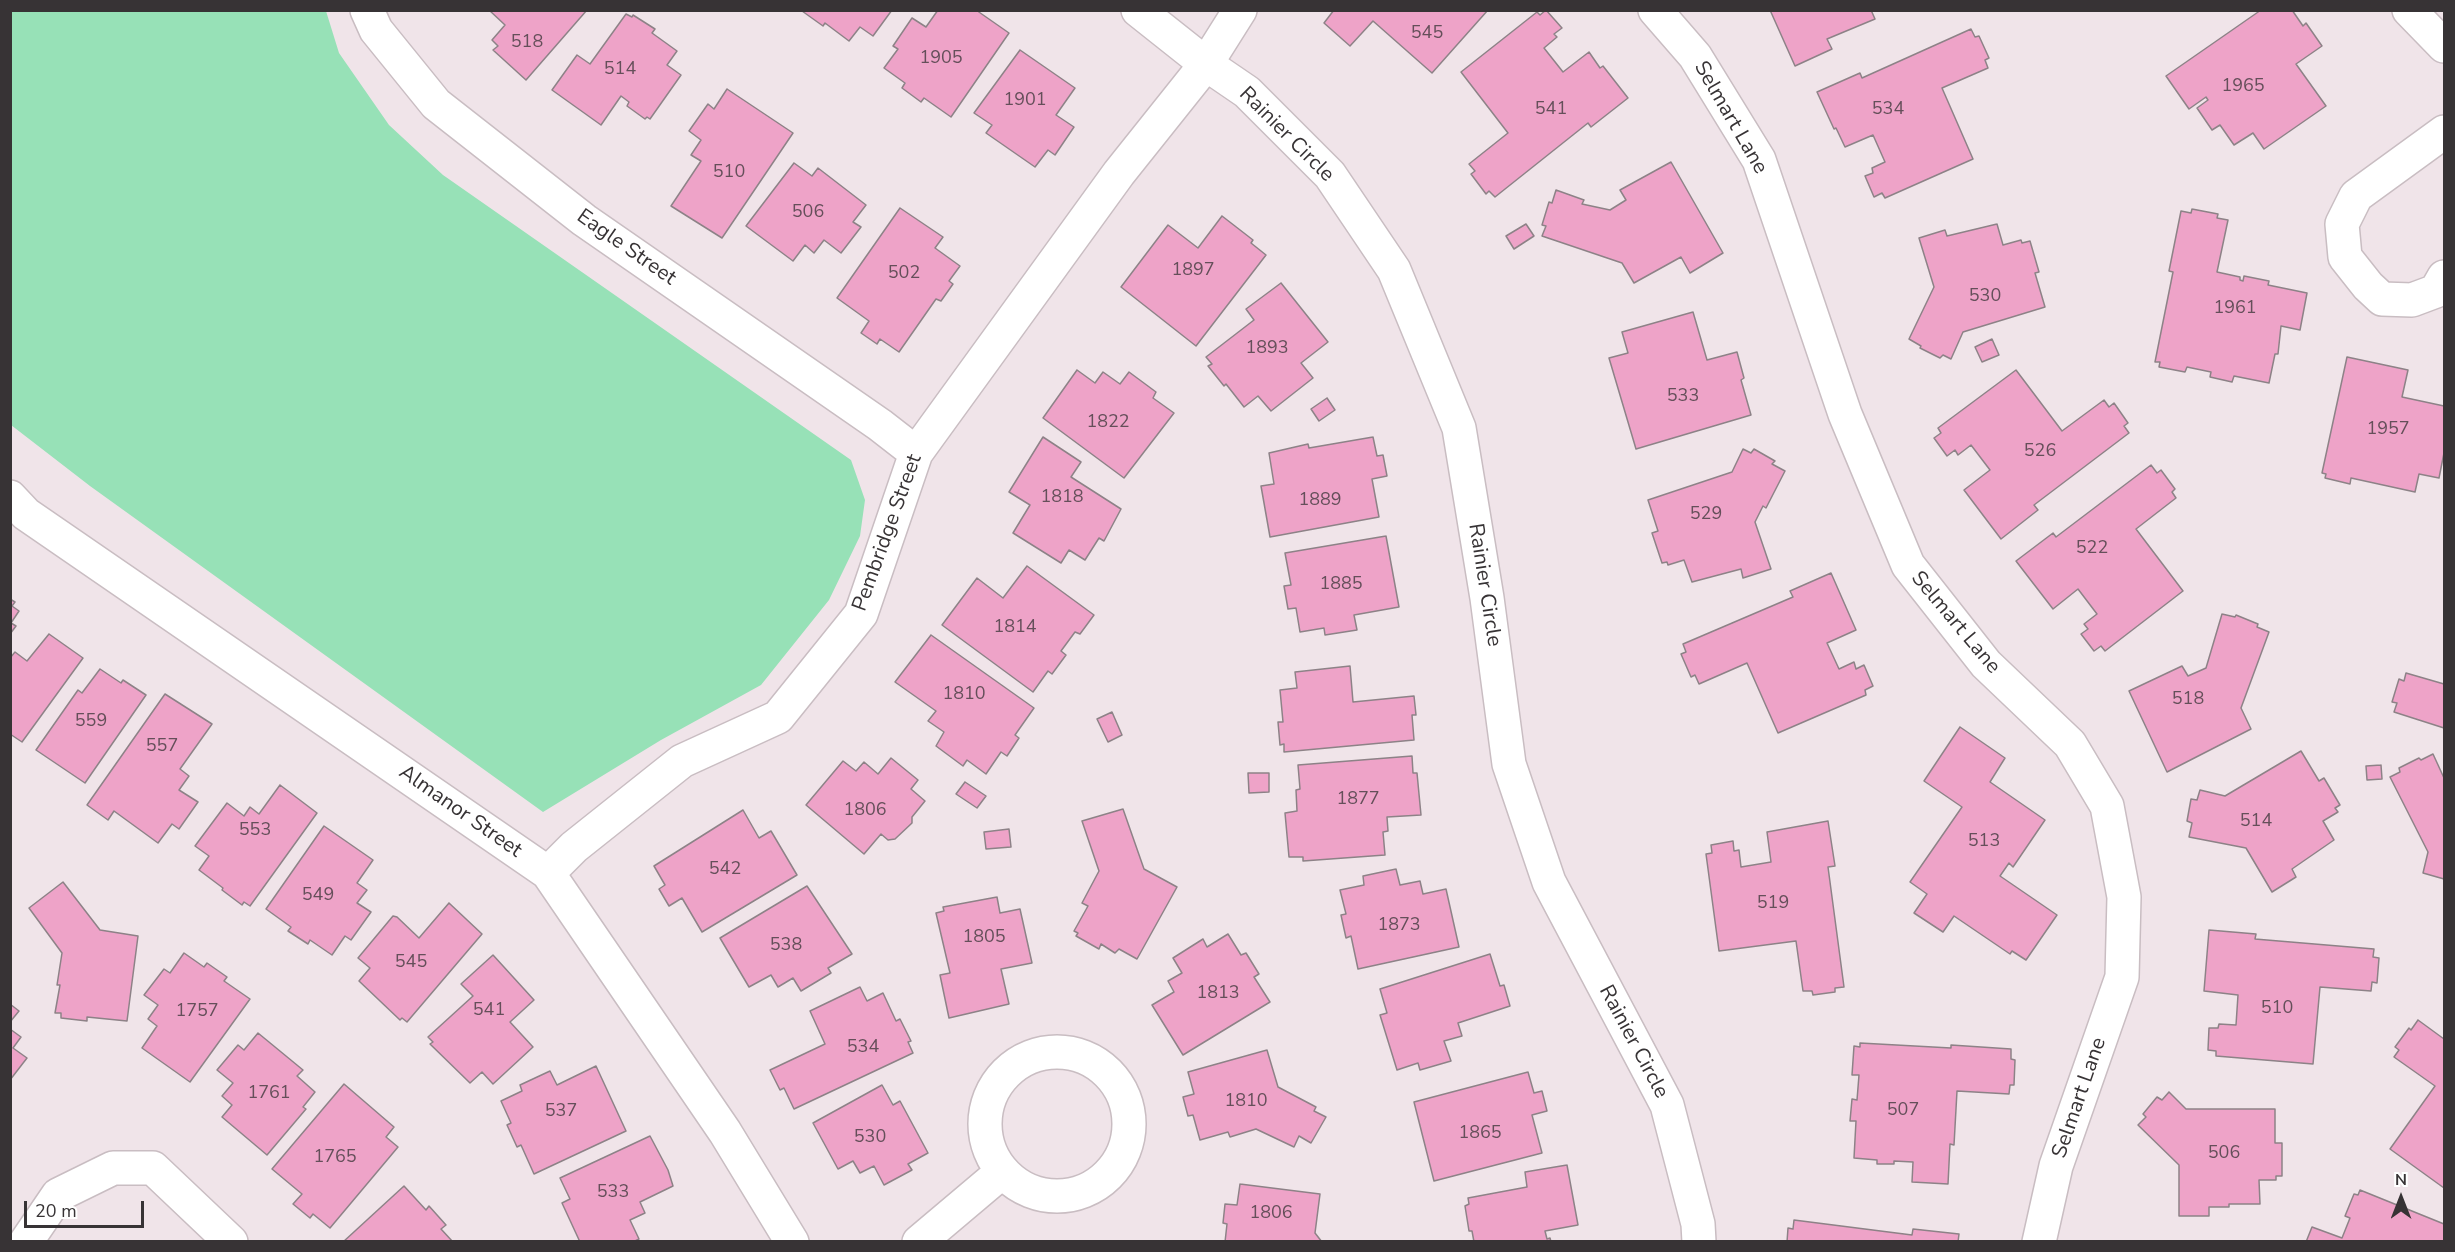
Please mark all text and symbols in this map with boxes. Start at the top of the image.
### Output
house number: 545 [1411,23,1443,45]
house number: 518 [511,32,543,54]
house number: 1905 [919,48,963,70]
street label: Selmart Lane [1688,57,1772,179]
house number: 514 [604,59,636,81]
house number: 1965 [2221,76,2265,98]
street label: Rainier Circle [1233,82,1339,188]
house number: 1901 [1003,90,1047,112]
house number: 541 [1535,99,1567,121]
house number: 534 [1872,99,1904,121]
house number: 510 [713,162,745,184]
house number: 506 [792,202,824,224]
street label: Eagle Street [571,205,681,291]
house number: 1897 [1171,260,1215,282]
house number: 502 [888,263,920,285]
house number: 530 [1969,286,2001,308]
house number: 1961 [2213,298,2257,320]
house number: 1893 [1245,338,1289,360]
house number: 533 [1667,386,1699,408]
house number: 1822 [1086,412,1130,434]
house number: 1957 [2366,419,2410,441]
house number: 526 [2024,441,2056,463]
street label: Pembridge Street [848,451,928,615]
house number: 1818 [1040,487,1084,509]
house number: 1889 [1298,490,1342,512]
house number: 529 [1690,504,1722,526]
street label: Rainier Circle [1462,522,1506,648]
house number: 522 [2076,538,2108,560]
street label: Selmart Lane [1905,567,2005,679]
house number: 1885 [1319,574,1363,596]
house number: 1814 [993,617,1037,639]
house number: 1810 [942,684,986,706]
house number: 518 [2172,689,2204,711]
house number: 559 [75,711,107,733]
house number: 557 [146,736,178,758]
street label: Almanor Street [394,760,526,864]
house number: 1877 [1336,789,1380,811]
house number: 1806 [843,800,887,822]
house number: 514 [2240,811,2272,833]
house number: 553 [239,820,271,842]
house number: 513 [1968,831,2000,853]
house number: 542 [709,859,741,881]
house number: 549 [302,885,334,907]
house number: 519 [1757,893,1789,915]
house number: 1873 [1377,915,1421,937]
house number: 1805 [962,927,1006,949]
house number: 538 [770,935,802,957]
house number: 545 [395,952,427,974]
street label: Rainier Circle [1593,981,1673,1103]
house number: 1813 [1196,983,1240,1005]
house number: 510 [2261,998,2293,1020]
house number: 541 [473,1000,505,1022]
house number: 1757 [175,1001,219,1023]
street label: Selmart Lane [2048,1034,2112,1162]
house number: 534 [847,1037,879,1059]
house number: 1761 [247,1083,291,1105]
house number: 1810 [1224,1091,1268,1113]
house number: 507 [1887,1100,1919,1122]
house number: 537 [545,1101,577,1123]
house number: 1865 [1458,1123,1502,1145]
house number: 530 [854,1127,886,1149]
house number: 506 [2208,1143,2240,1165]
house number: 1765 [313,1147,357,1169]
north arrow [2371,1168,2431,1228]
text: N [2395,1169,2407,1191]
house number: 533 [597,1182,629,1204]
scale bar [27,1189,147,1227]
text: 20 m [35,1199,77,1223]
house number: 1806 [1249,1203,1293,1225]

